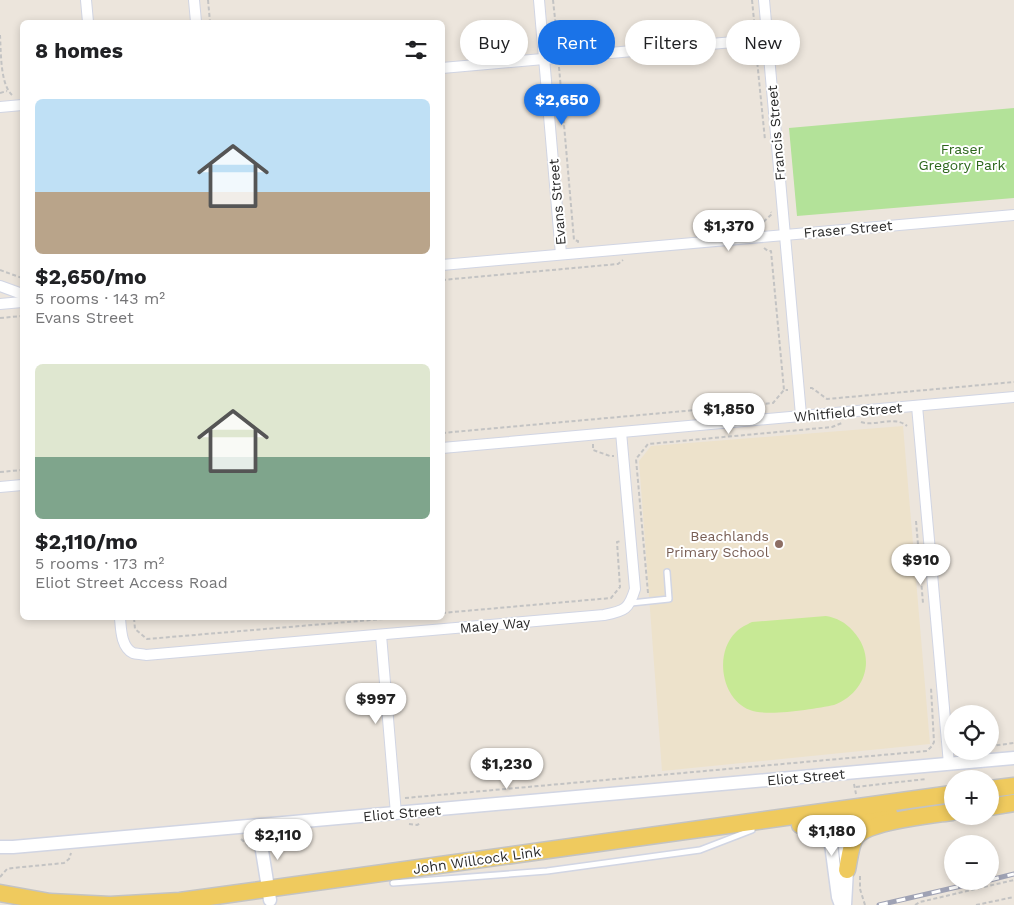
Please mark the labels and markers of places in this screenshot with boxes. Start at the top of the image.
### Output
pin: $2,650 [521,84,603,126]
pin: $1,370 [688,210,770,252]
pin: $1,850 [688,392,770,435]
place label: Beachlands Primary School [666,528,770,560]
marker: Beachlands Primary School [773,538,785,550]
pin: $910 [891,544,951,586]
pin: $997 [346,682,406,725]
pin: $1,230 [466,748,548,790]
pin: $1,180 [791,814,873,857]
pin: $2,110 [237,818,319,861]

